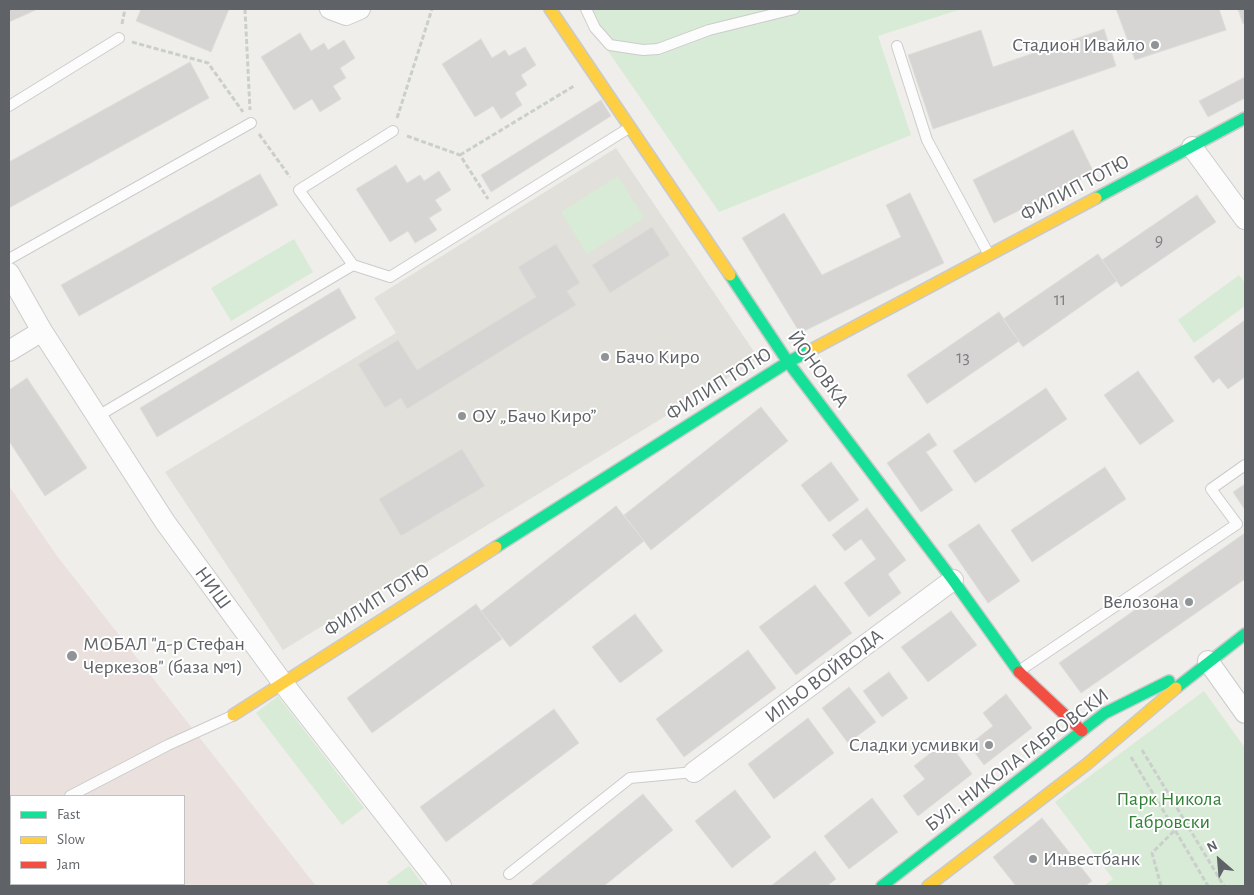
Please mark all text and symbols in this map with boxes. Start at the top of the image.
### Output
place label: Стадион Ивайло [1012,33,1145,57]
marker: Стадион Ивайло [1149,39,1161,51]
street label: ФИЛИП ТОТЮ [1016,149,1134,227]
house number: 9 [1155,230,1163,252]
house number: 11 [1054,289,1066,311]
street label: ЙОНОВКА [782,326,854,412]
street label: ФИЛИП ТОТЮ [662,342,776,426]
place label: Бачо Киро [615,345,700,369]
house number: 13 [956,347,970,369]
marker: Бачо Киро [599,351,611,363]
place label: ОУ „Бачо Киро” [472,404,596,428]
marker: ОУ „Бачо Киро” [456,410,468,422]
street label: ФИЛИП ТОТЮ [320,558,434,642]
street label: НИШ [189,562,237,614]
place label: Велозона [1102,590,1179,614]
marker: Велозона [1183,596,1195,608]
street label: ИЛЬО ВОЙВОДА [760,624,888,728]
place label: МОБАЛ "д-р Стефан Черкезов" (база №1) [83,632,245,679]
marker: МОБАЛ "д-р Стефан Черкезов" (база №1) [65,649,79,663]
street label: БУЛ. НИКОЛА ГАБРОВСКИ [920,683,1114,837]
place label: Сладки усмивки [849,733,979,757]
marker: Сладки усмивки [983,739,995,751]
park label: Парк Никола Габровски [1116,787,1222,834]
legend [10,795,185,885]
text: Fast [57,807,80,822]
text: Slow [57,832,85,847]
north arrow [1194,835,1244,885]
text: N [1205,838,1220,855]
place label: Инвестбанк [1043,847,1140,871]
marker: Инвестбанк [1027,853,1039,865]
text: Jam [57,857,80,872]

